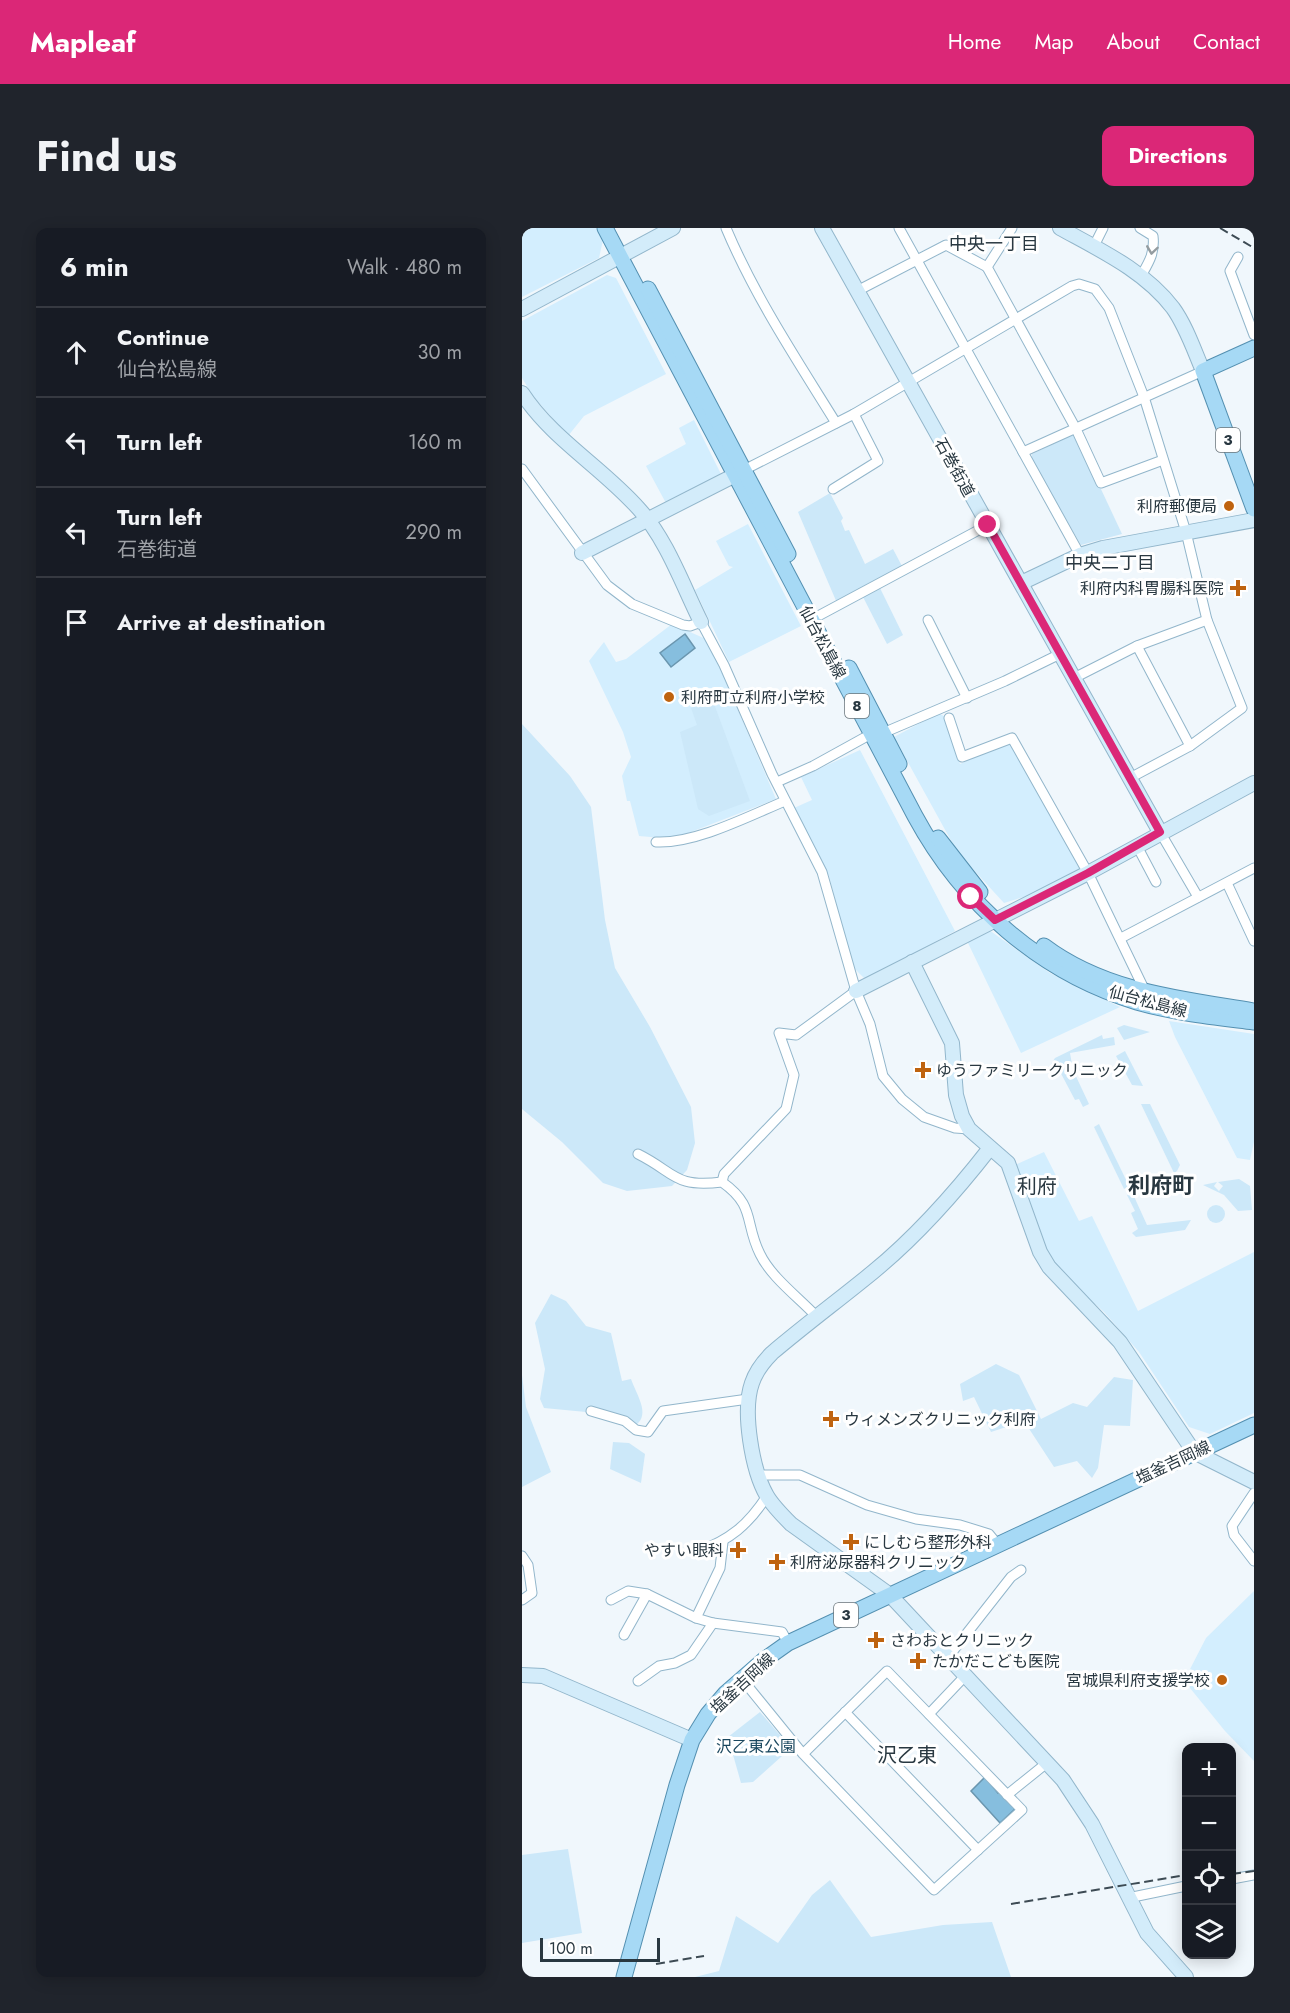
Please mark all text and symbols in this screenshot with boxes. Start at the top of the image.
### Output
text: Mapleaf [30,22,136,63]
text: Home [948,27,1001,57]
text: Map [1034,27,1074,57]
text: About [1107,27,1160,57]
text: Contact [1193,27,1260,57]
text: Find us [36,126,177,187]
button: Directions [1102,126,1254,186]
district label: 中央一丁目 [949,231,1039,257]
one-way arrow [1146,245,1159,255]
text: 6 min [60,248,129,286]
text: Walk · 480 m [347,253,462,282]
text: Continue [117,321,209,353]
icon: ahead [60,336,93,369]
text: 30 m [417,338,462,367]
text: 仙台松島線 [117,355,217,384]
icon: left [60,426,93,459]
text: Turn left [117,426,202,458]
text: 160 m [408,428,462,457]
road number: 3 [1216,428,1240,452]
street label: 石巻街道 [929,434,980,501]
place label: 利府郵便局 [1137,495,1217,518]
marker: 利府郵便局 [1222,499,1236,513]
text: Turn left [117,501,202,533]
route end [974,511,1000,537]
icon: left [60,516,93,549]
text: 290 m [406,518,462,547]
text: 石巻街道 [117,535,197,564]
district label: 中央二丁目 [1065,550,1155,576]
place label: 利府内科胃腸科医院 [1080,577,1224,600]
marker: 利府内科胃腸科医院 [1229,579,1247,597]
street label: 仙台松島線 [794,602,851,683]
icon: arrive [60,606,93,639]
text: Arrive at destination [117,606,326,638]
place label: 利府町立利府小学校 [681,686,825,709]
marker: 利府町立利府小学校 [662,690,676,704]
road number: 8 [845,694,869,718]
route start [957,883,983,909]
street label: 仙台松島線 [1106,980,1189,1023]
place label: ゆうファミリークリニック [936,1059,1128,1082]
marker: ゆうファミリークリニック [914,1061,932,1079]
district label: 利府町 [1128,1169,1194,1201]
district label: 利府 [1017,1172,1057,1201]
place label: ウィメンズクリニック利府 [844,1408,1036,1431]
marker: ウィメンズクリニック利府 [822,1410,840,1428]
street label: 塩釜吉岡線 [1132,1435,1214,1490]
place label: にしむら整形外科 [864,1531,992,1554]
marker: にしむら整形外科 [842,1533,860,1551]
place label: やすい眼科 [644,1539,724,1562]
marker: やすい眼科 [729,1541,747,1559]
place label: 利府泌尿器科クリニック [790,1551,966,1574]
marker: 利府泌尿器科クリニック [768,1553,786,1571]
road number: 3 [834,1603,858,1627]
place label: さわおとクリニック [890,1629,1034,1652]
marker: さわおとクリニック [867,1631,885,1649]
street label: 塩釜吉岡線 [705,1648,779,1719]
place label: たかだこども医院 [932,1650,1060,1673]
marker: たかだこども医院 [909,1652,927,1670]
place label: 宮城県利府支援学校 [1066,1669,1210,1692]
marker: 宮城県利府支援学校 [1215,1673,1229,1687]
park label: 沢乙東公園 [716,1735,796,1758]
district label: 沢乙東 [877,1741,937,1770]
map controls [1182,1743,1236,1959]
button: + [1182,1743,1236,1797]
button: − [1182,1797,1236,1851]
button: locate [1182,1851,1236,1905]
button: layers [1182,1905,1236,1959]
scale bar [540,1935,660,1962]
text: 100 m [549,1937,593,1960]

